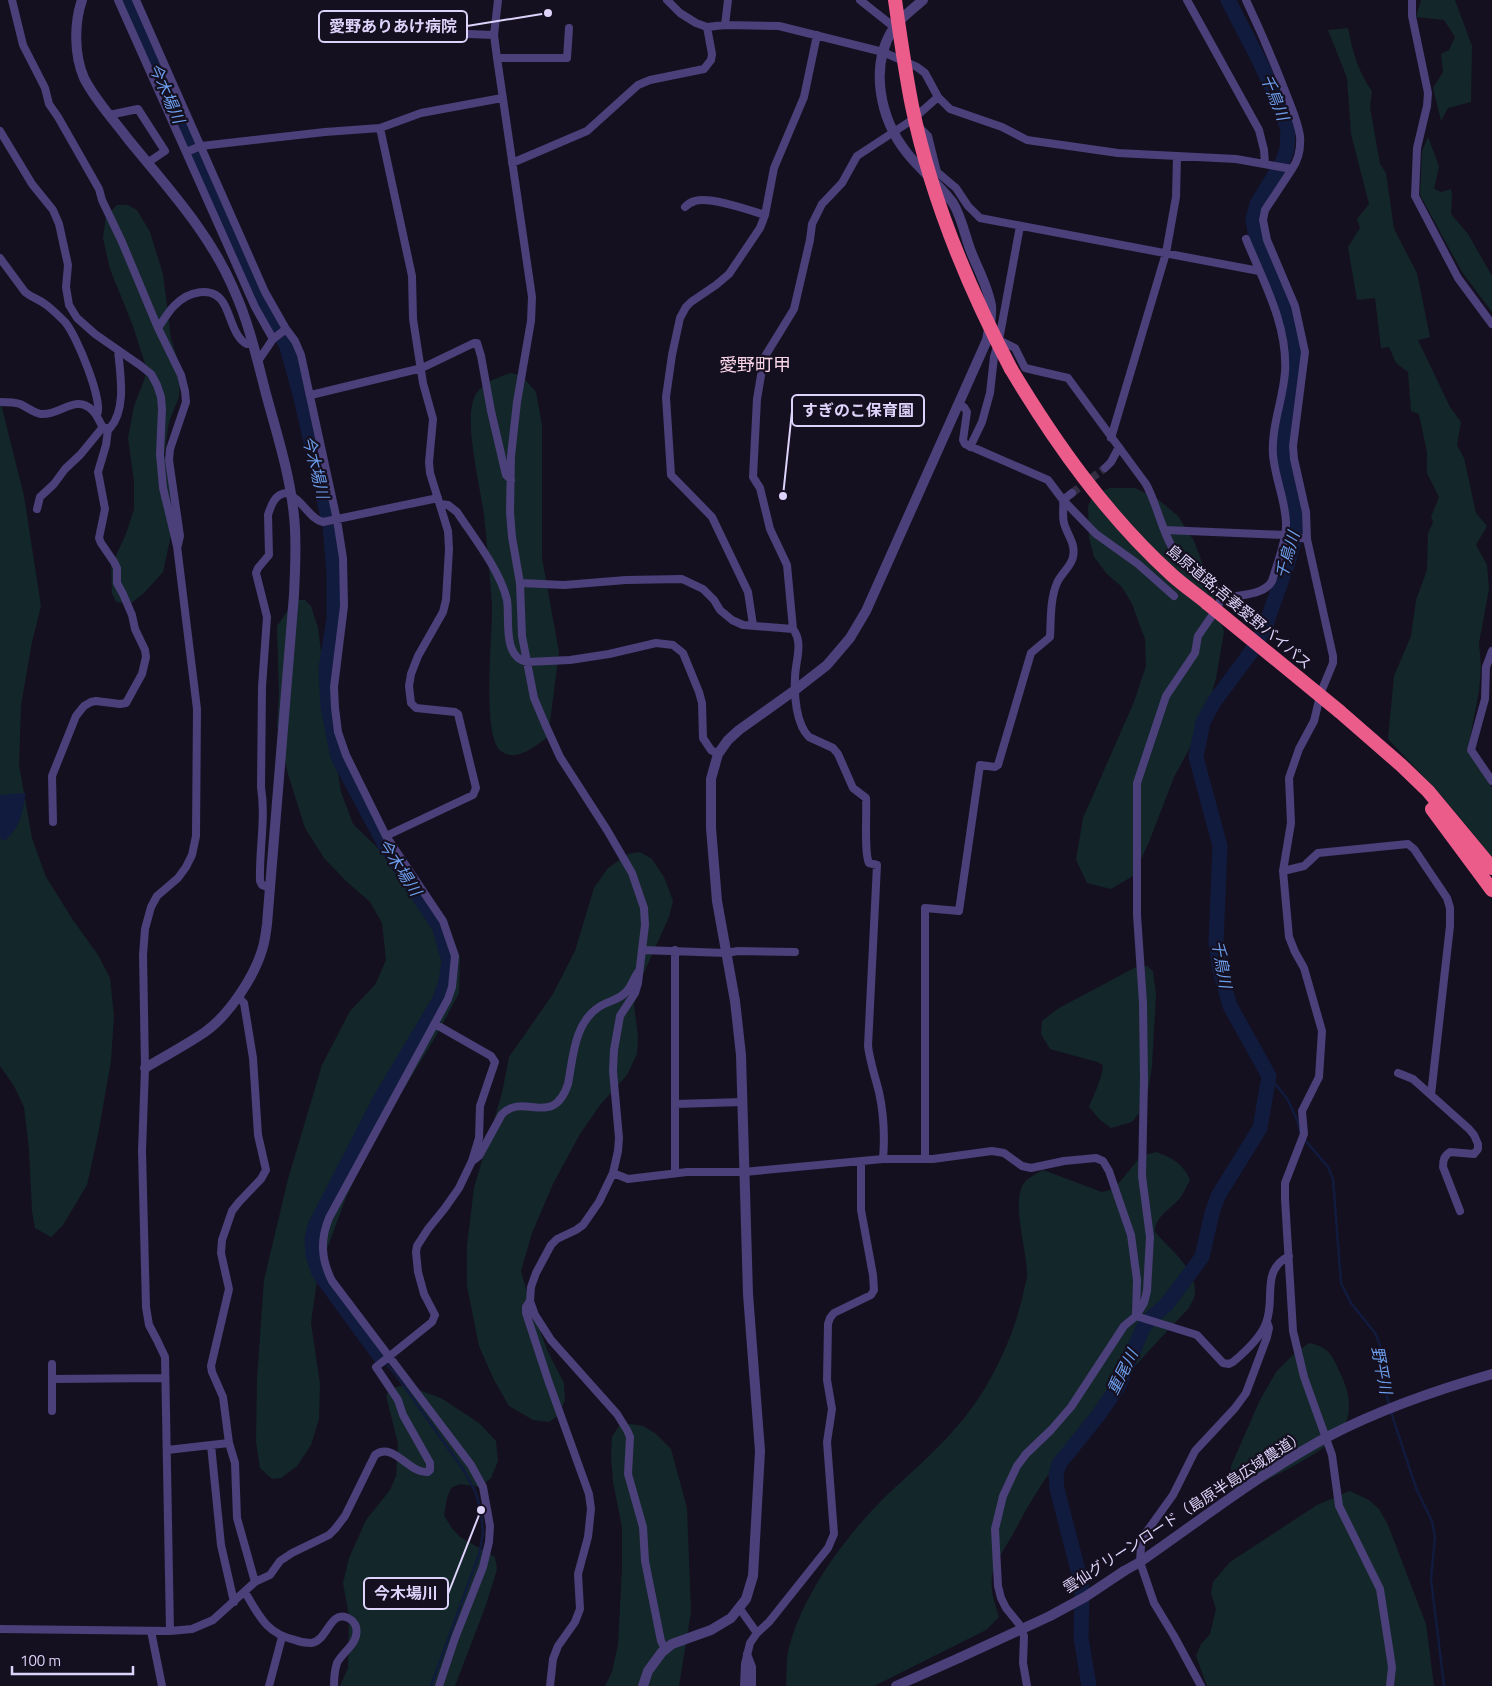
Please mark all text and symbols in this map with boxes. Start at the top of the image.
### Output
callout: 愛野ありあけ病院 [319,11,467,42]
text: 愛野ありあけ病院 [329,14,457,38]
water label: 今木場川 [143,59,192,129]
water label: 千鳥川 [1255,70,1296,126]
district label: 愛野町甲 [719,351,791,378]
callout: すぎのこ保育園 [792,395,924,426]
text: すぎのこ保育園 [802,398,914,422]
water label: 今木場川 [297,433,336,503]
water label: 千鳥川 [1269,527,1306,581]
street label: 島原道路;吾妻愛野バイパス [1162,539,1317,674]
water label: 今木場川 [373,834,429,902]
water label: 千鳥川 [1206,938,1238,992]
water label: 重尾川 [1100,1343,1144,1399]
water label: 野平川 [1366,1344,1399,1398]
street label: 雲仙グリーンロード（島原半島広域農道） [1058,1425,1309,1599]
callout: 今木場川 [364,1578,448,1609]
text: 今木場川 [374,1581,438,1605]
scale bar [12,1644,134,1676]
text: 100 m [20,1649,61,1672]

